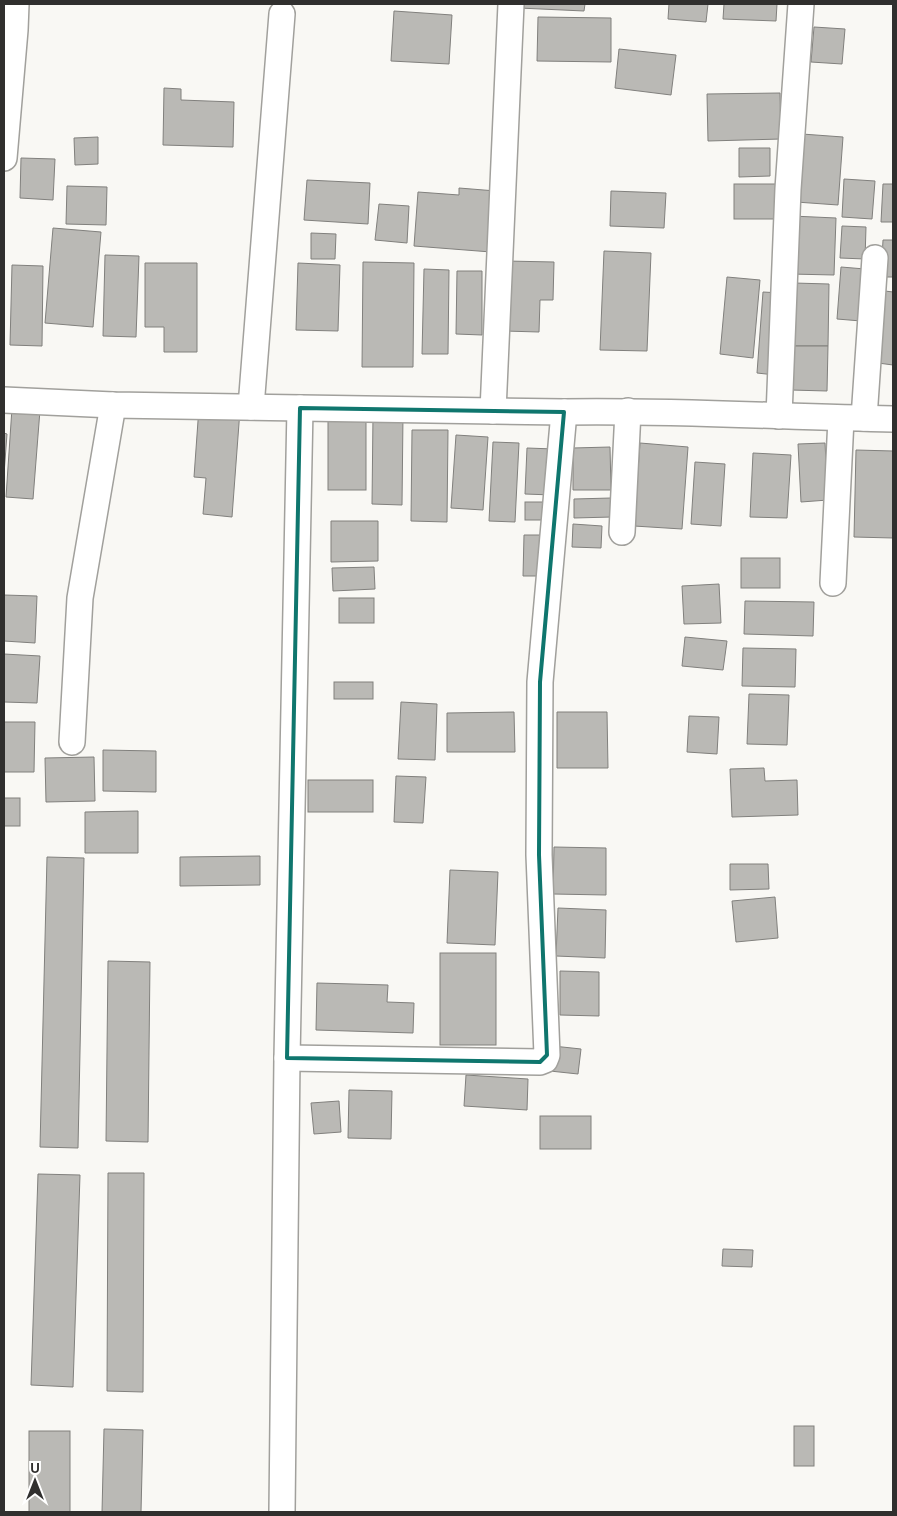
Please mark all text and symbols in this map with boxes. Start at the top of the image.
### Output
north arrow [10,1456,60,1506]
text: U [30,1459,40,1477]

